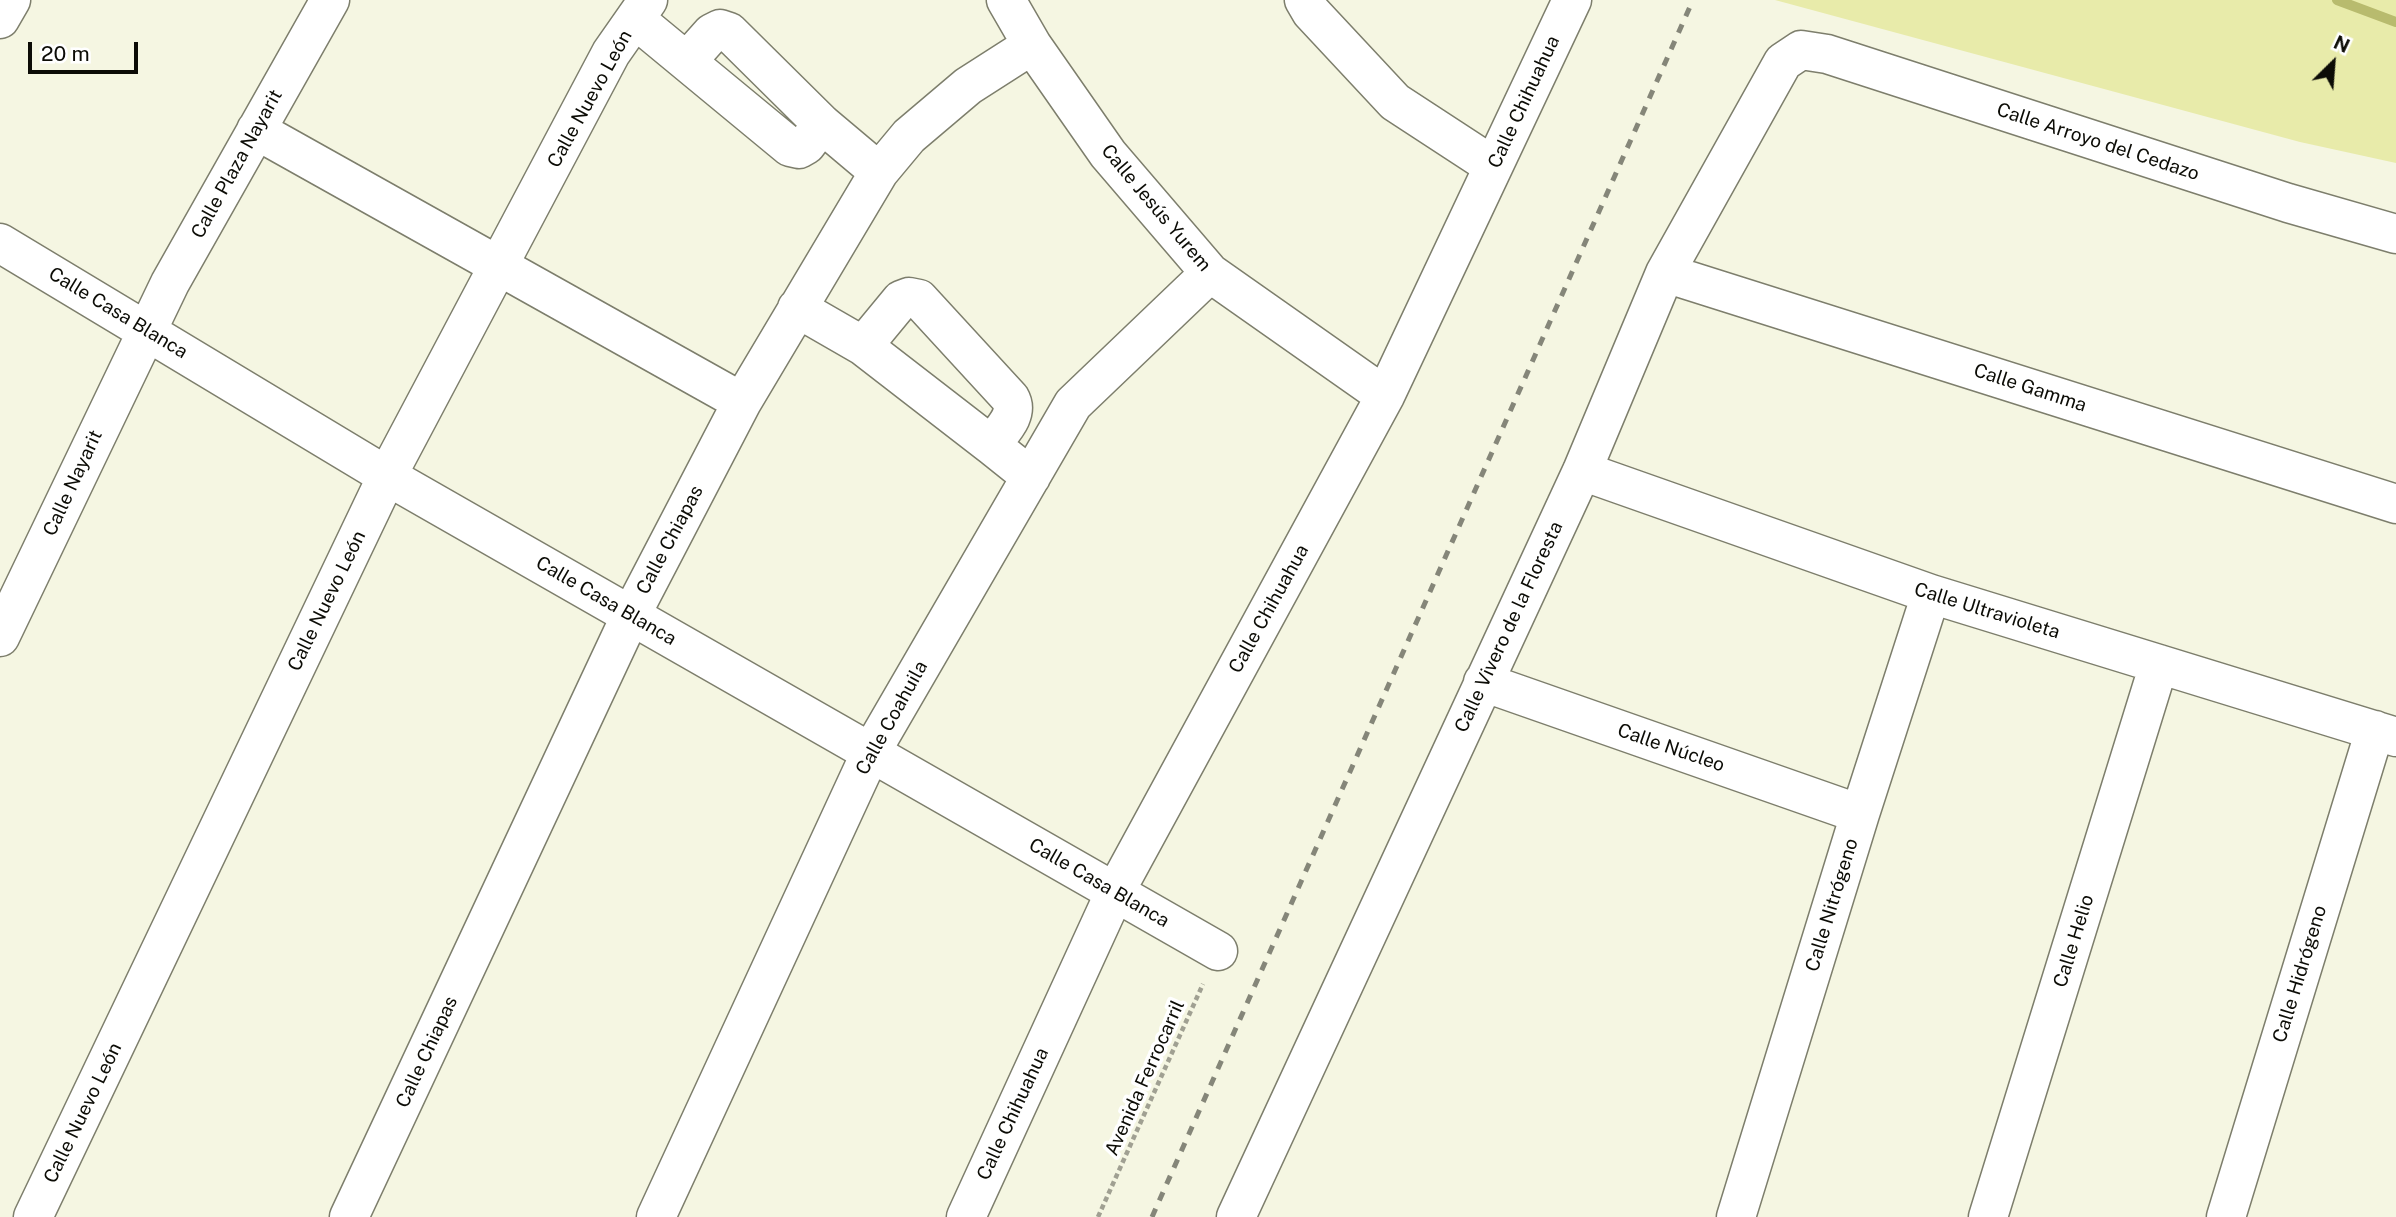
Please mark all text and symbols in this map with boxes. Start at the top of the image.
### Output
street label: Calle Nuevo León [543,26,637,172]
scale bar [32,28,142,72]
north arrow [2298,28,2368,98]
text: N [2330,31,2353,57]
street label: Calle Chihuahua [1483,32,1565,172]
text: 20 m [41,41,90,66]
street label: Calle Plaza Nayarit [187,86,287,242]
street label: Calle Arroyo del Cedazo [1994,98,2202,186]
street label: Calle Jesús Yurem [1096,140,1216,276]
street label: Calle Casa Blanca [44,262,192,364]
street label: Calle Gamma [1971,359,2089,417]
street label: Calle Nayarit [39,427,107,539]
street label: Calle Chiapas [632,482,708,598]
street label: Calle Vivero de la Floresta [1450,518,1568,736]
street label: Calle Nuevo León [283,527,371,675]
street label: Calle Chihuahua [1224,541,1314,677]
street label: Calle Casa Blanca [532,552,680,650]
street label: Calle Ultravioleta [1911,578,2063,644]
street label: Calle Coahuila [851,657,933,779]
street label: Calle Núcleo [1614,719,1728,777]
street label: Calle Casa Blanca [1025,834,1173,932]
street label: Calle Nitrógeno [1801,836,1863,974]
street label: Calle Helio [2049,892,2099,990]
street label: Calle Hidrógeno [2268,903,2332,1045]
street label: Calle Chiapas [391,993,463,1111]
street label: Avenida Ferrocarril [1100,997,1190,1159]
street label: Calle Nuevo León [39,1039,127,1187]
street label: Calle Chihuahua [972,1044,1054,1184]

